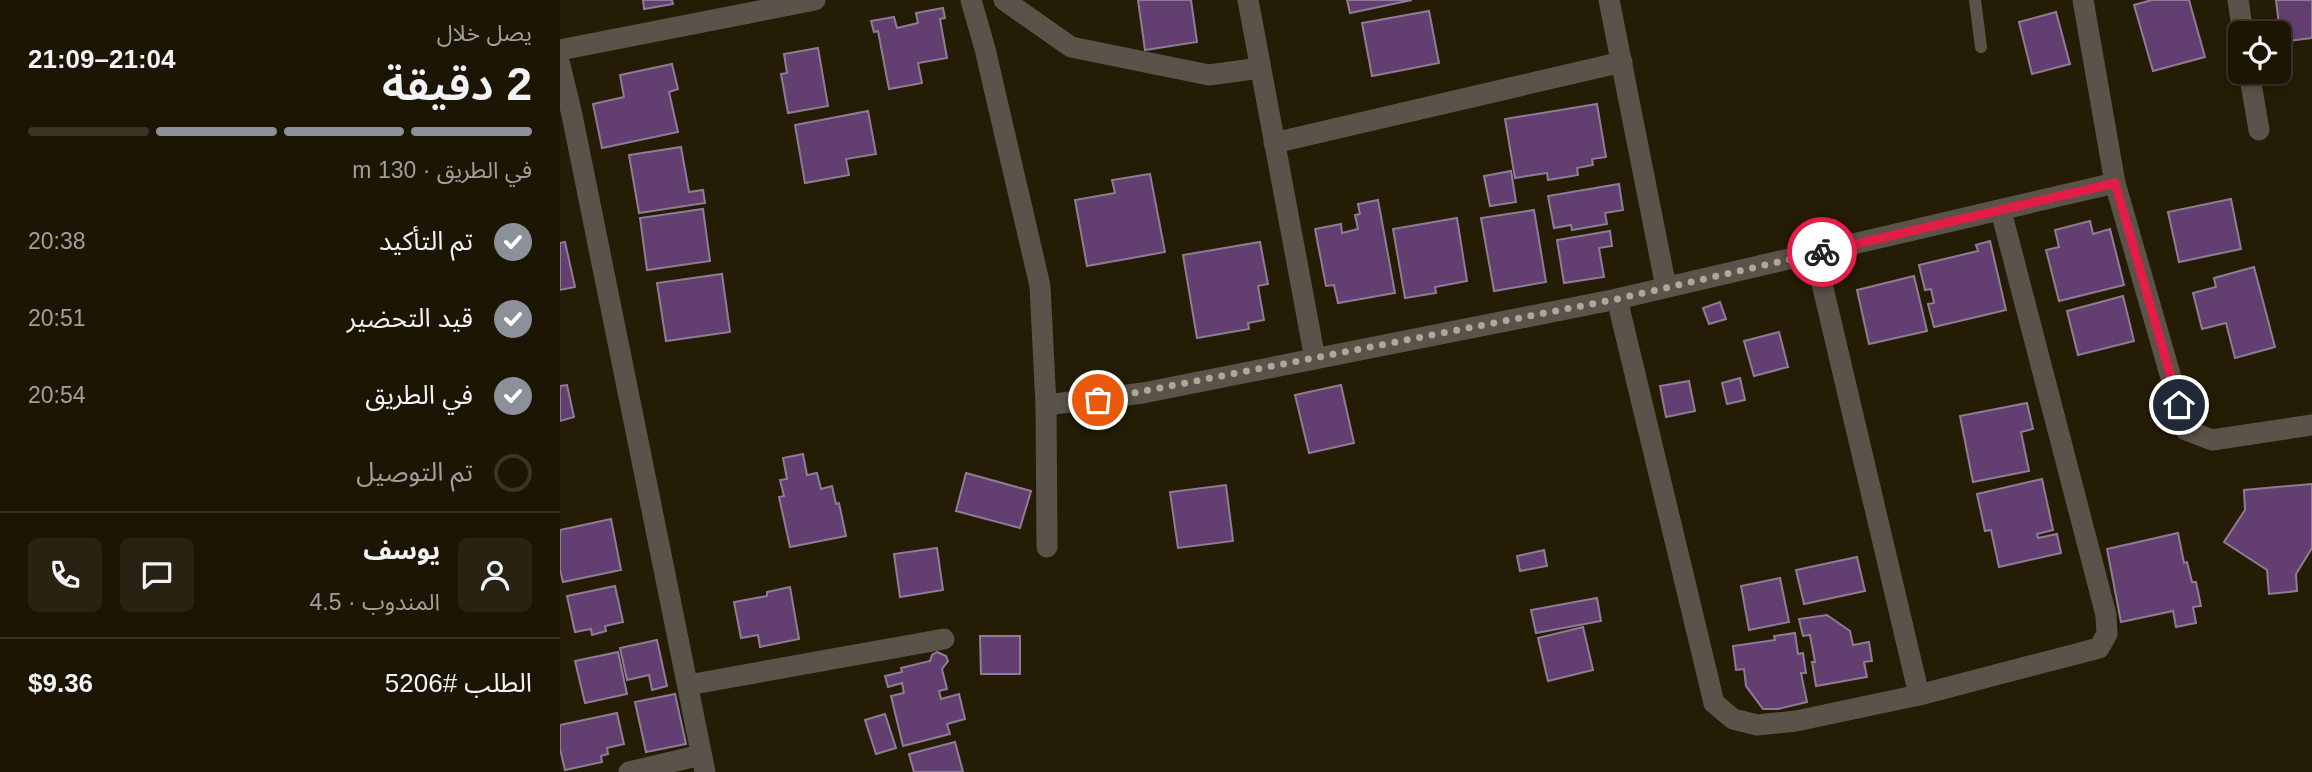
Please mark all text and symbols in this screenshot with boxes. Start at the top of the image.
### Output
text: يصل خلال [437,20,532,46]
map controls [2228,21,2291,84]
button: locate [2228,21,2291,84]
text: 21:04–21:09 [28,44,175,74]
text: 2 دقيقة [382,58,532,110]
text: في الطريق · 130 m [352,157,532,183]
courier [1787,217,1857,287]
icon: check [494,223,532,261]
text: تم التأكيد [379,226,473,256]
text: 20:38 [28,228,86,254]
icon: bike [1803,233,1841,271]
icon: check [494,300,532,338]
text: قيد التحضير [347,303,473,333]
text: 20:51 [28,305,86,331]
pin [1068,370,1128,430]
pin [2149,375,2209,435]
icon: check [494,377,532,415]
text: في الطريق [365,380,473,410]
icon: bag [1079,381,1117,419]
text: 20:54 [28,382,86,408]
icon: home [2160,386,2198,424]
text: تم التوصيل [356,457,473,487]
text: يوسف [363,535,440,565]
button: phone [28,538,102,612]
button: chat [120,538,194,612]
button: person [458,538,532,612]
text: المندوب · 4.5 [310,589,440,615]
text: $9.36 [28,668,93,698]
text: الطلب #5206 [385,668,532,698]

